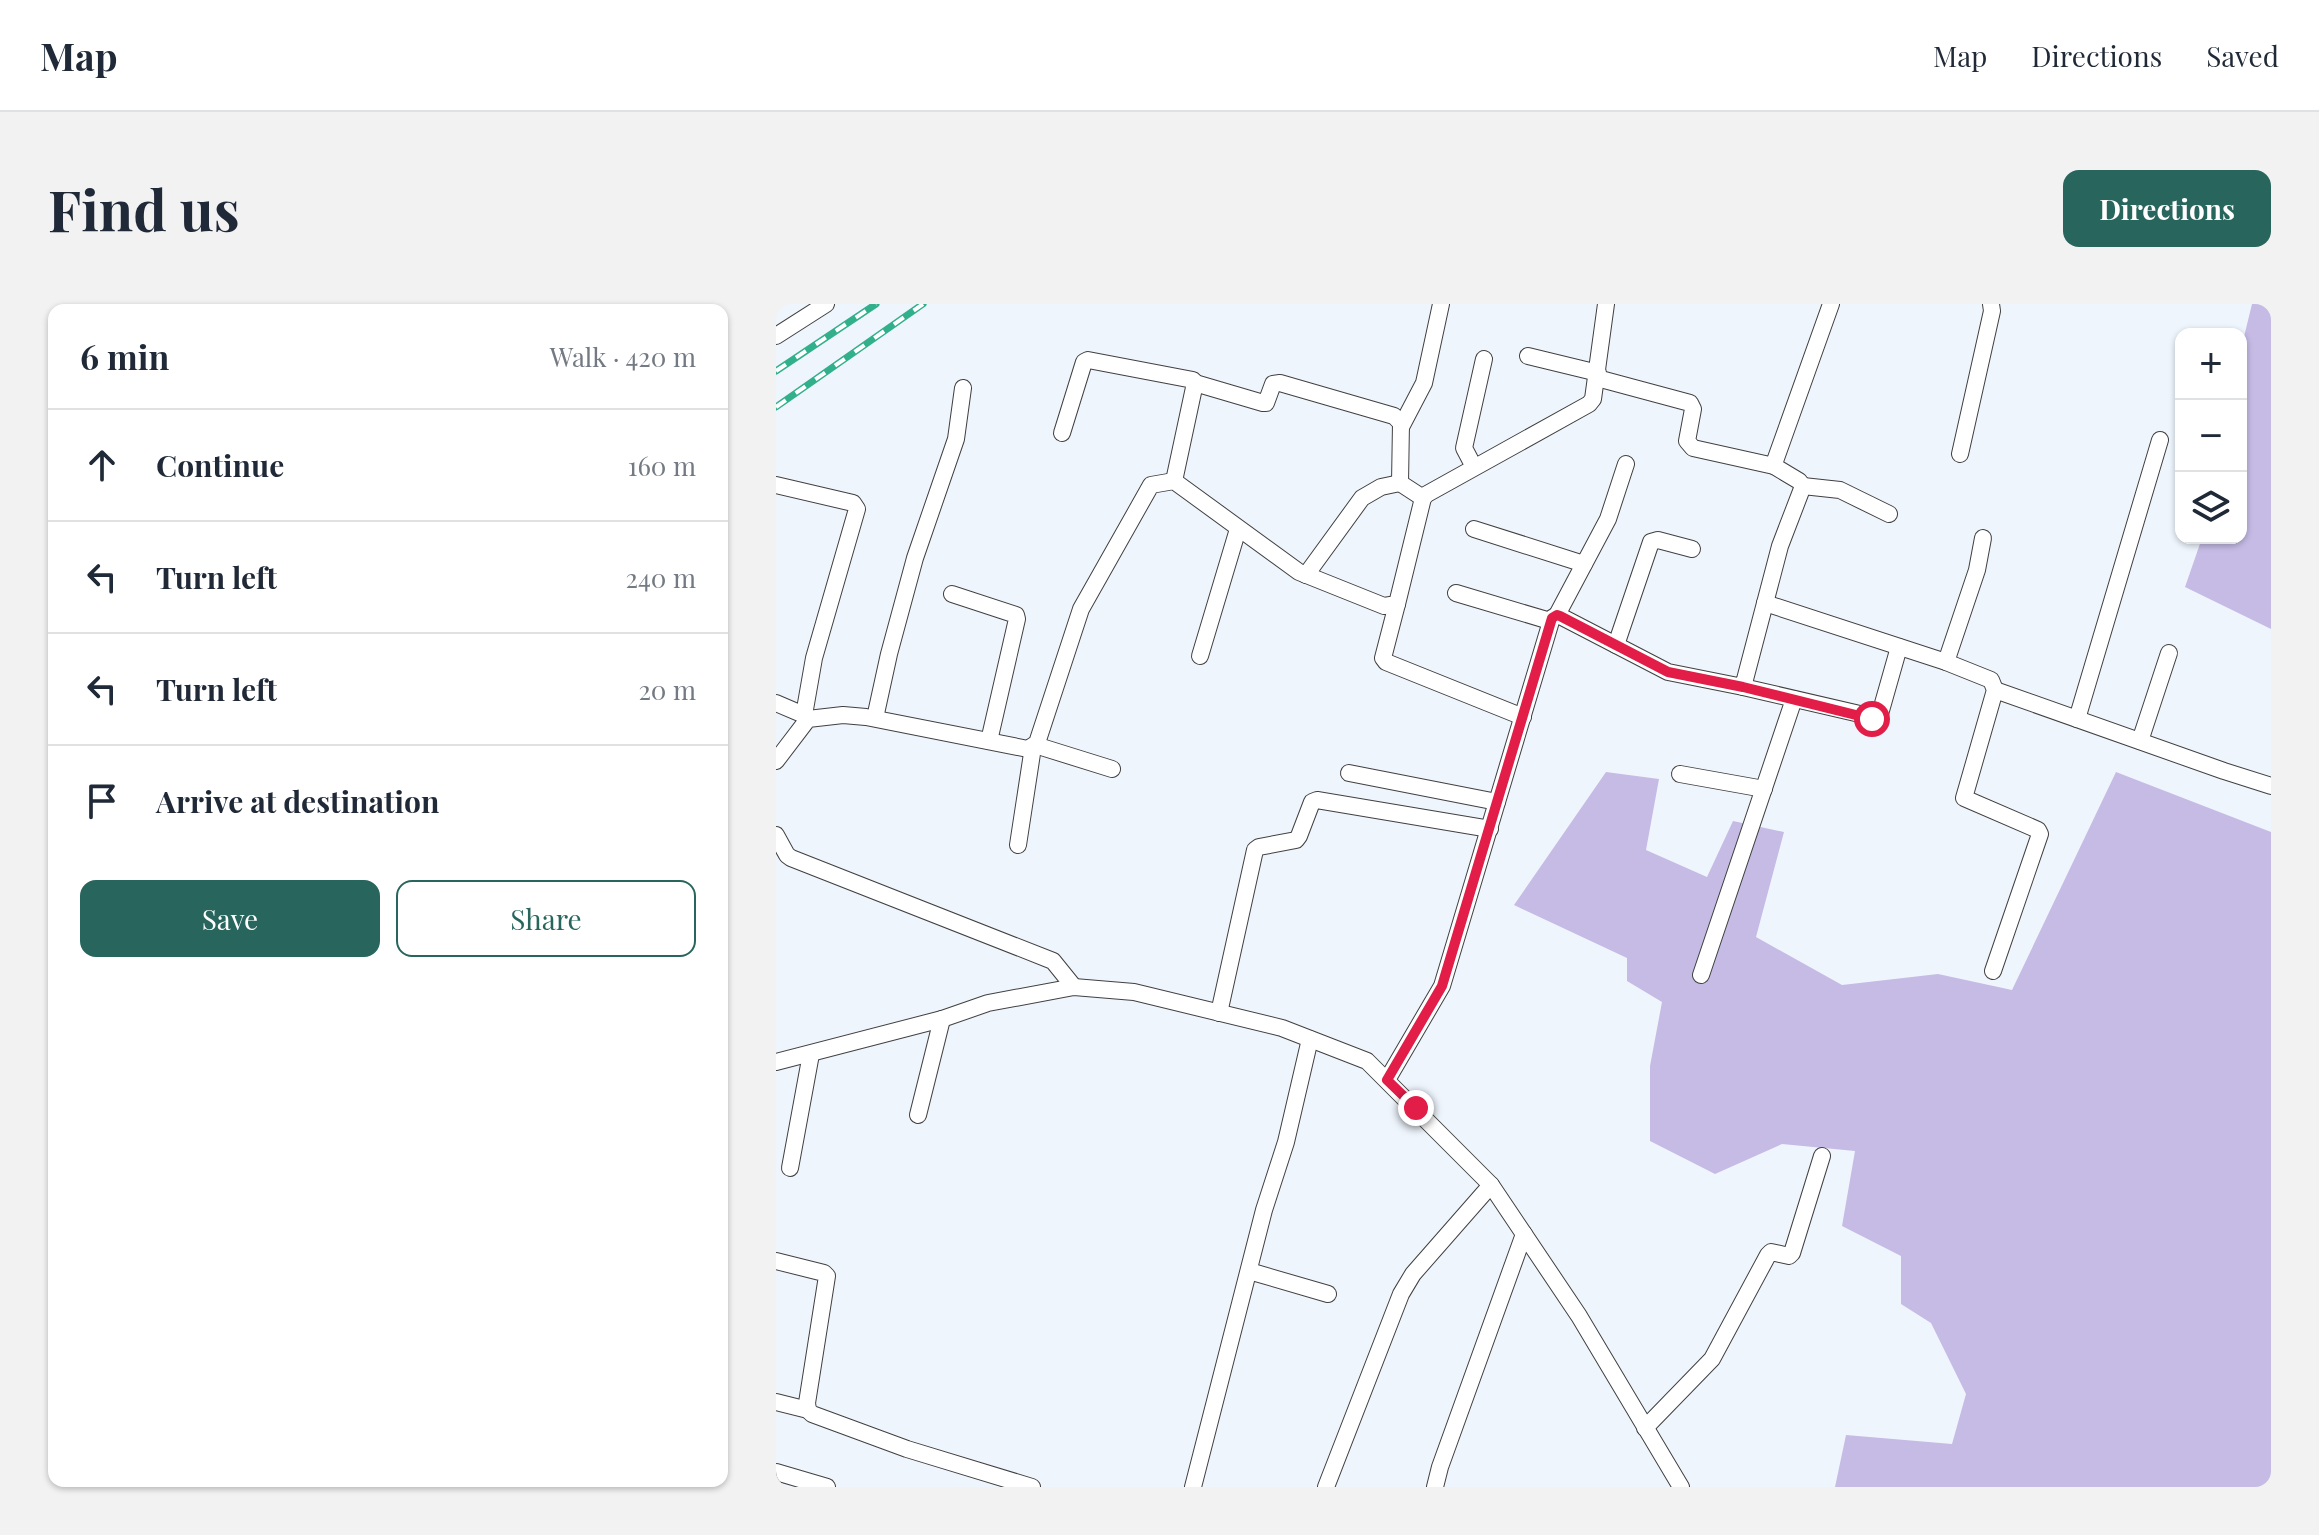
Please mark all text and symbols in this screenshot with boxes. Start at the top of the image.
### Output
text: Map [40,30,117,81]
text: Map [1933,37,1987,74]
text: Directions [2031,37,2162,74]
text: Saved [2206,37,2279,74]
button: Directions [2063,170,2271,247]
text: Find us [48,171,240,246]
map controls [2175,328,2247,544]
button: + [2175,328,2247,400]
text: 6 min [80,333,169,379]
text: Walk · 420 m [550,339,696,374]
button: − [2175,400,2247,472]
icon: ahead [80,443,124,487]
text: Continue [156,445,284,485]
text: 160 m [628,448,696,483]
button: layers [2175,472,2247,544]
icon: left [80,555,124,599]
text: Turn left [156,557,277,597]
text: 240 m [626,560,696,595]
icon: left [80,667,124,711]
text: Turn left [156,669,277,709]
text: 20 m [638,672,696,707]
route start [1854,701,1890,737]
icon: arrive [80,779,124,823]
text: Arrive at destination [156,781,439,821]
button: Save [80,880,380,957]
button: Share [396,880,696,957]
route end [1398,1090,1434,1126]

